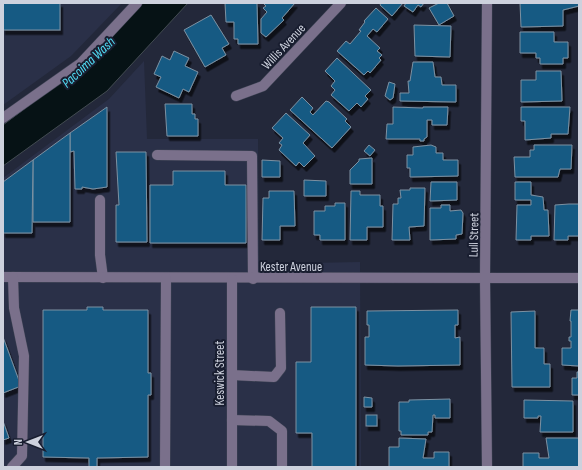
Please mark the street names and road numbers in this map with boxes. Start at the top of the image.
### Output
street label: Willis Avenue [258,20,309,73]
street label: Lull Street [466,213,482,257]
street label: Kester Avenue [260,259,322,275]
street label: Keswick Street [212,340,228,405]

